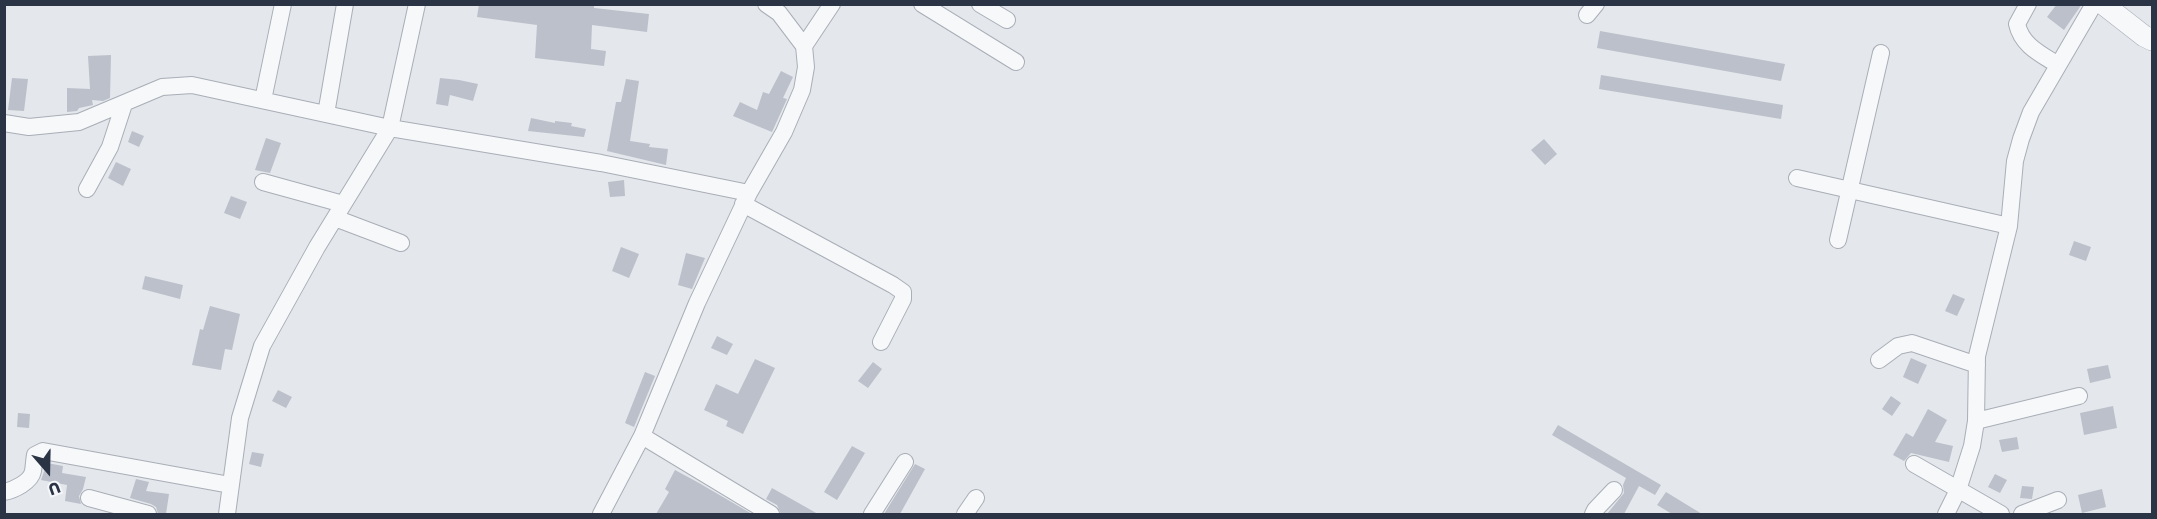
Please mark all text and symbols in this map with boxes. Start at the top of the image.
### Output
north arrow [18,441,78,501]
text: U [45,476,64,501]

